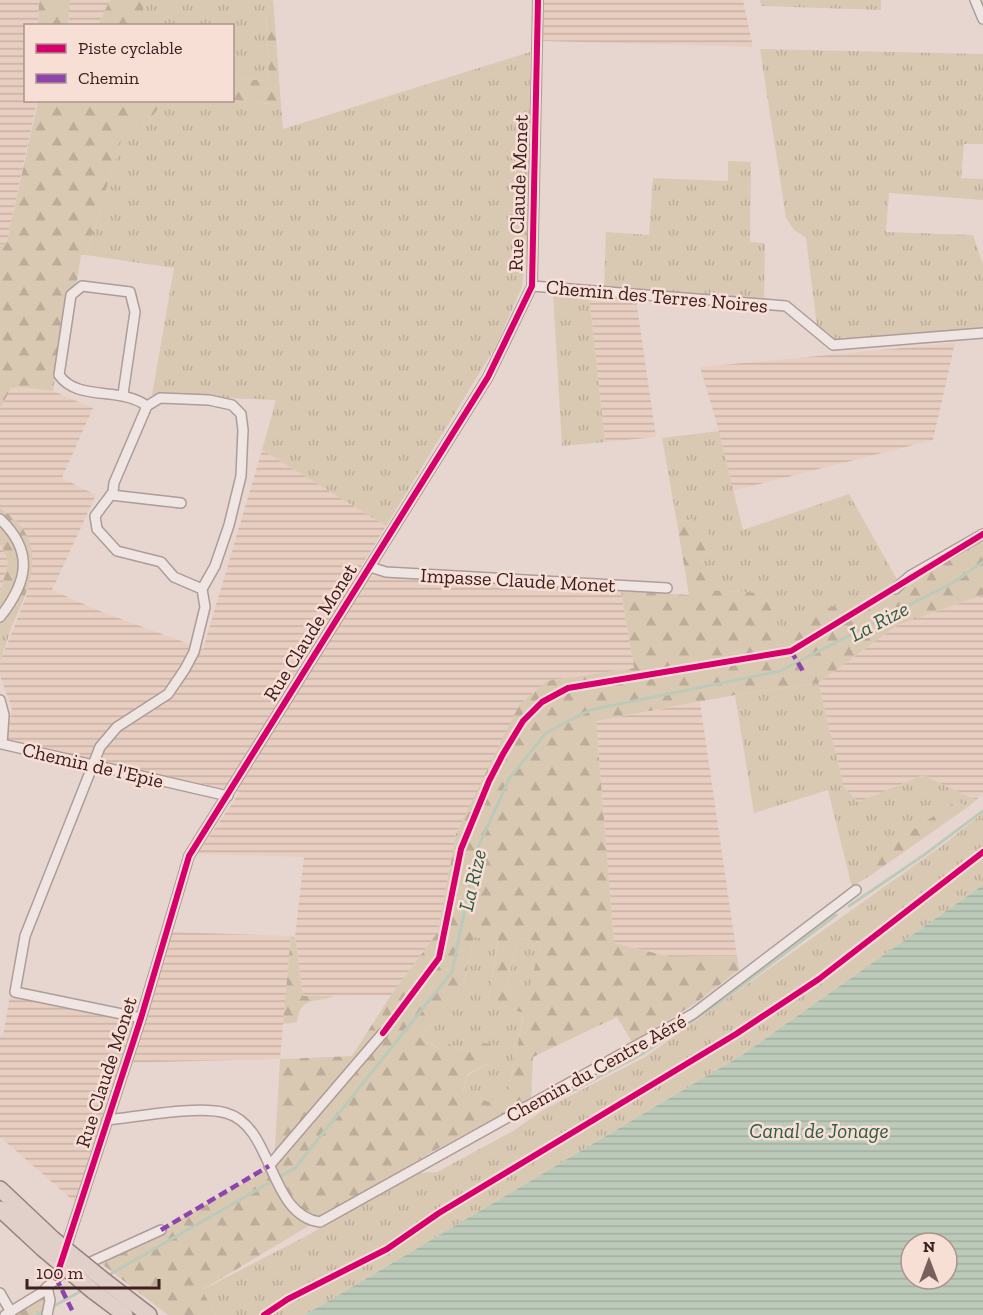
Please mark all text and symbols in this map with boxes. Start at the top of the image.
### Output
legend [24,24,234,102]
text: Piste cyclable [78,37,182,59]
text: Chemin [78,67,140,89]
street label: Rue Claude Monet [503,113,533,272]
street label: Chemin des Terres Noires [545,274,769,318]
street label: Rue Claude Monet [258,558,362,705]
street label: Impasse Claude Monet [420,563,617,597]
water label: La Rize [845,596,913,646]
street label: Chemin de l'Epie [20,737,166,793]
water label: La Rize [453,847,491,913]
street label: Rue Claude Monet [70,993,142,1150]
street label: Chemin du Centre Aéré [502,1009,690,1127]
water label: Canal de Jonage [749,1118,889,1143]
north arrow [899,1231,959,1291]
text: N [923,1237,935,1256]
scale bar [27,1252,159,1290]
text: 100 m [36,1262,84,1284]

